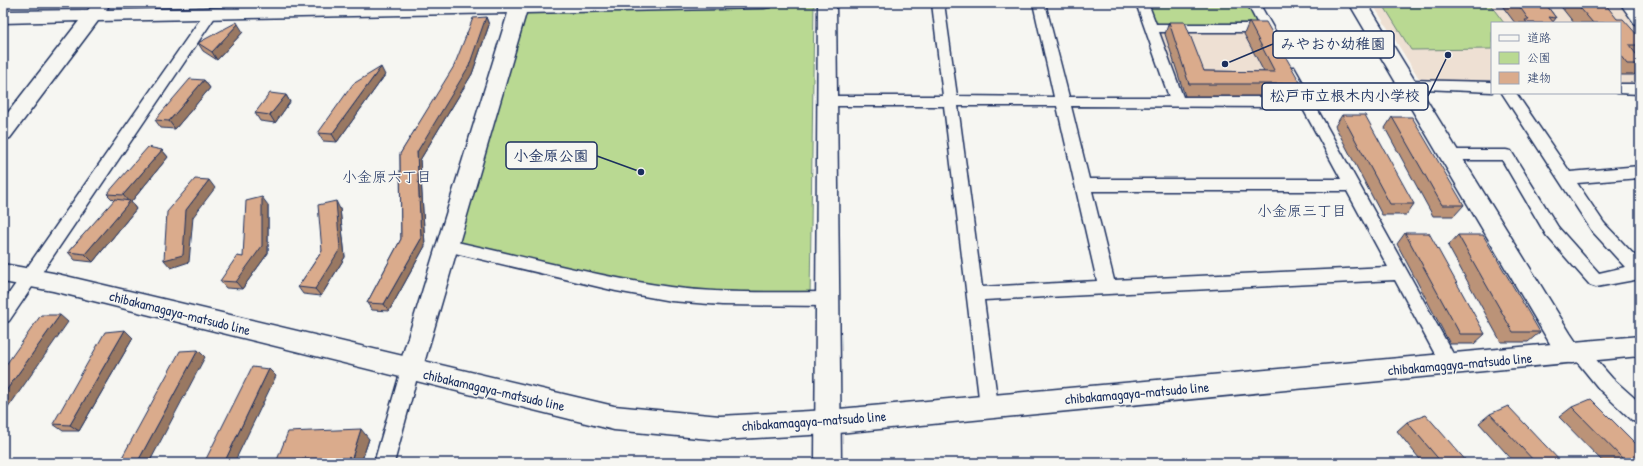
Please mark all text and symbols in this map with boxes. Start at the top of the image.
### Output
legend [1491,22,1621,94]
text: 道路 [1527,29,1551,46]
callout: みやおか幼稚園 [1273,31,1394,58]
text: みやおか幼稚園 [1280,33,1386,54]
text: 公園 [1527,49,1551,66]
text: 建物 [1527,69,1551,86]
callout: 松戸市立根木内小学校 [1262,83,1428,110]
text: 松戸市立根木内小学校 [1270,85,1420,106]
callout: 小金原公園 [506,142,597,169]
text: 小金原公園 [513,145,589,166]
district label: 小金原六丁目 [342,166,432,187]
district label: 小金原三丁目 [1257,200,1347,221]
street label: chibakamagaya-matsudo line [107,286,253,340]
street label: chibakamagaya-matsudo line [1387,348,1533,380]
street label: chibakamagaya-matsudo line [421,364,567,416]
street label: chibakamagaya-matsudo line [1064,377,1210,409]
street label: chibakamagaya-matsudo line [741,406,887,436]

